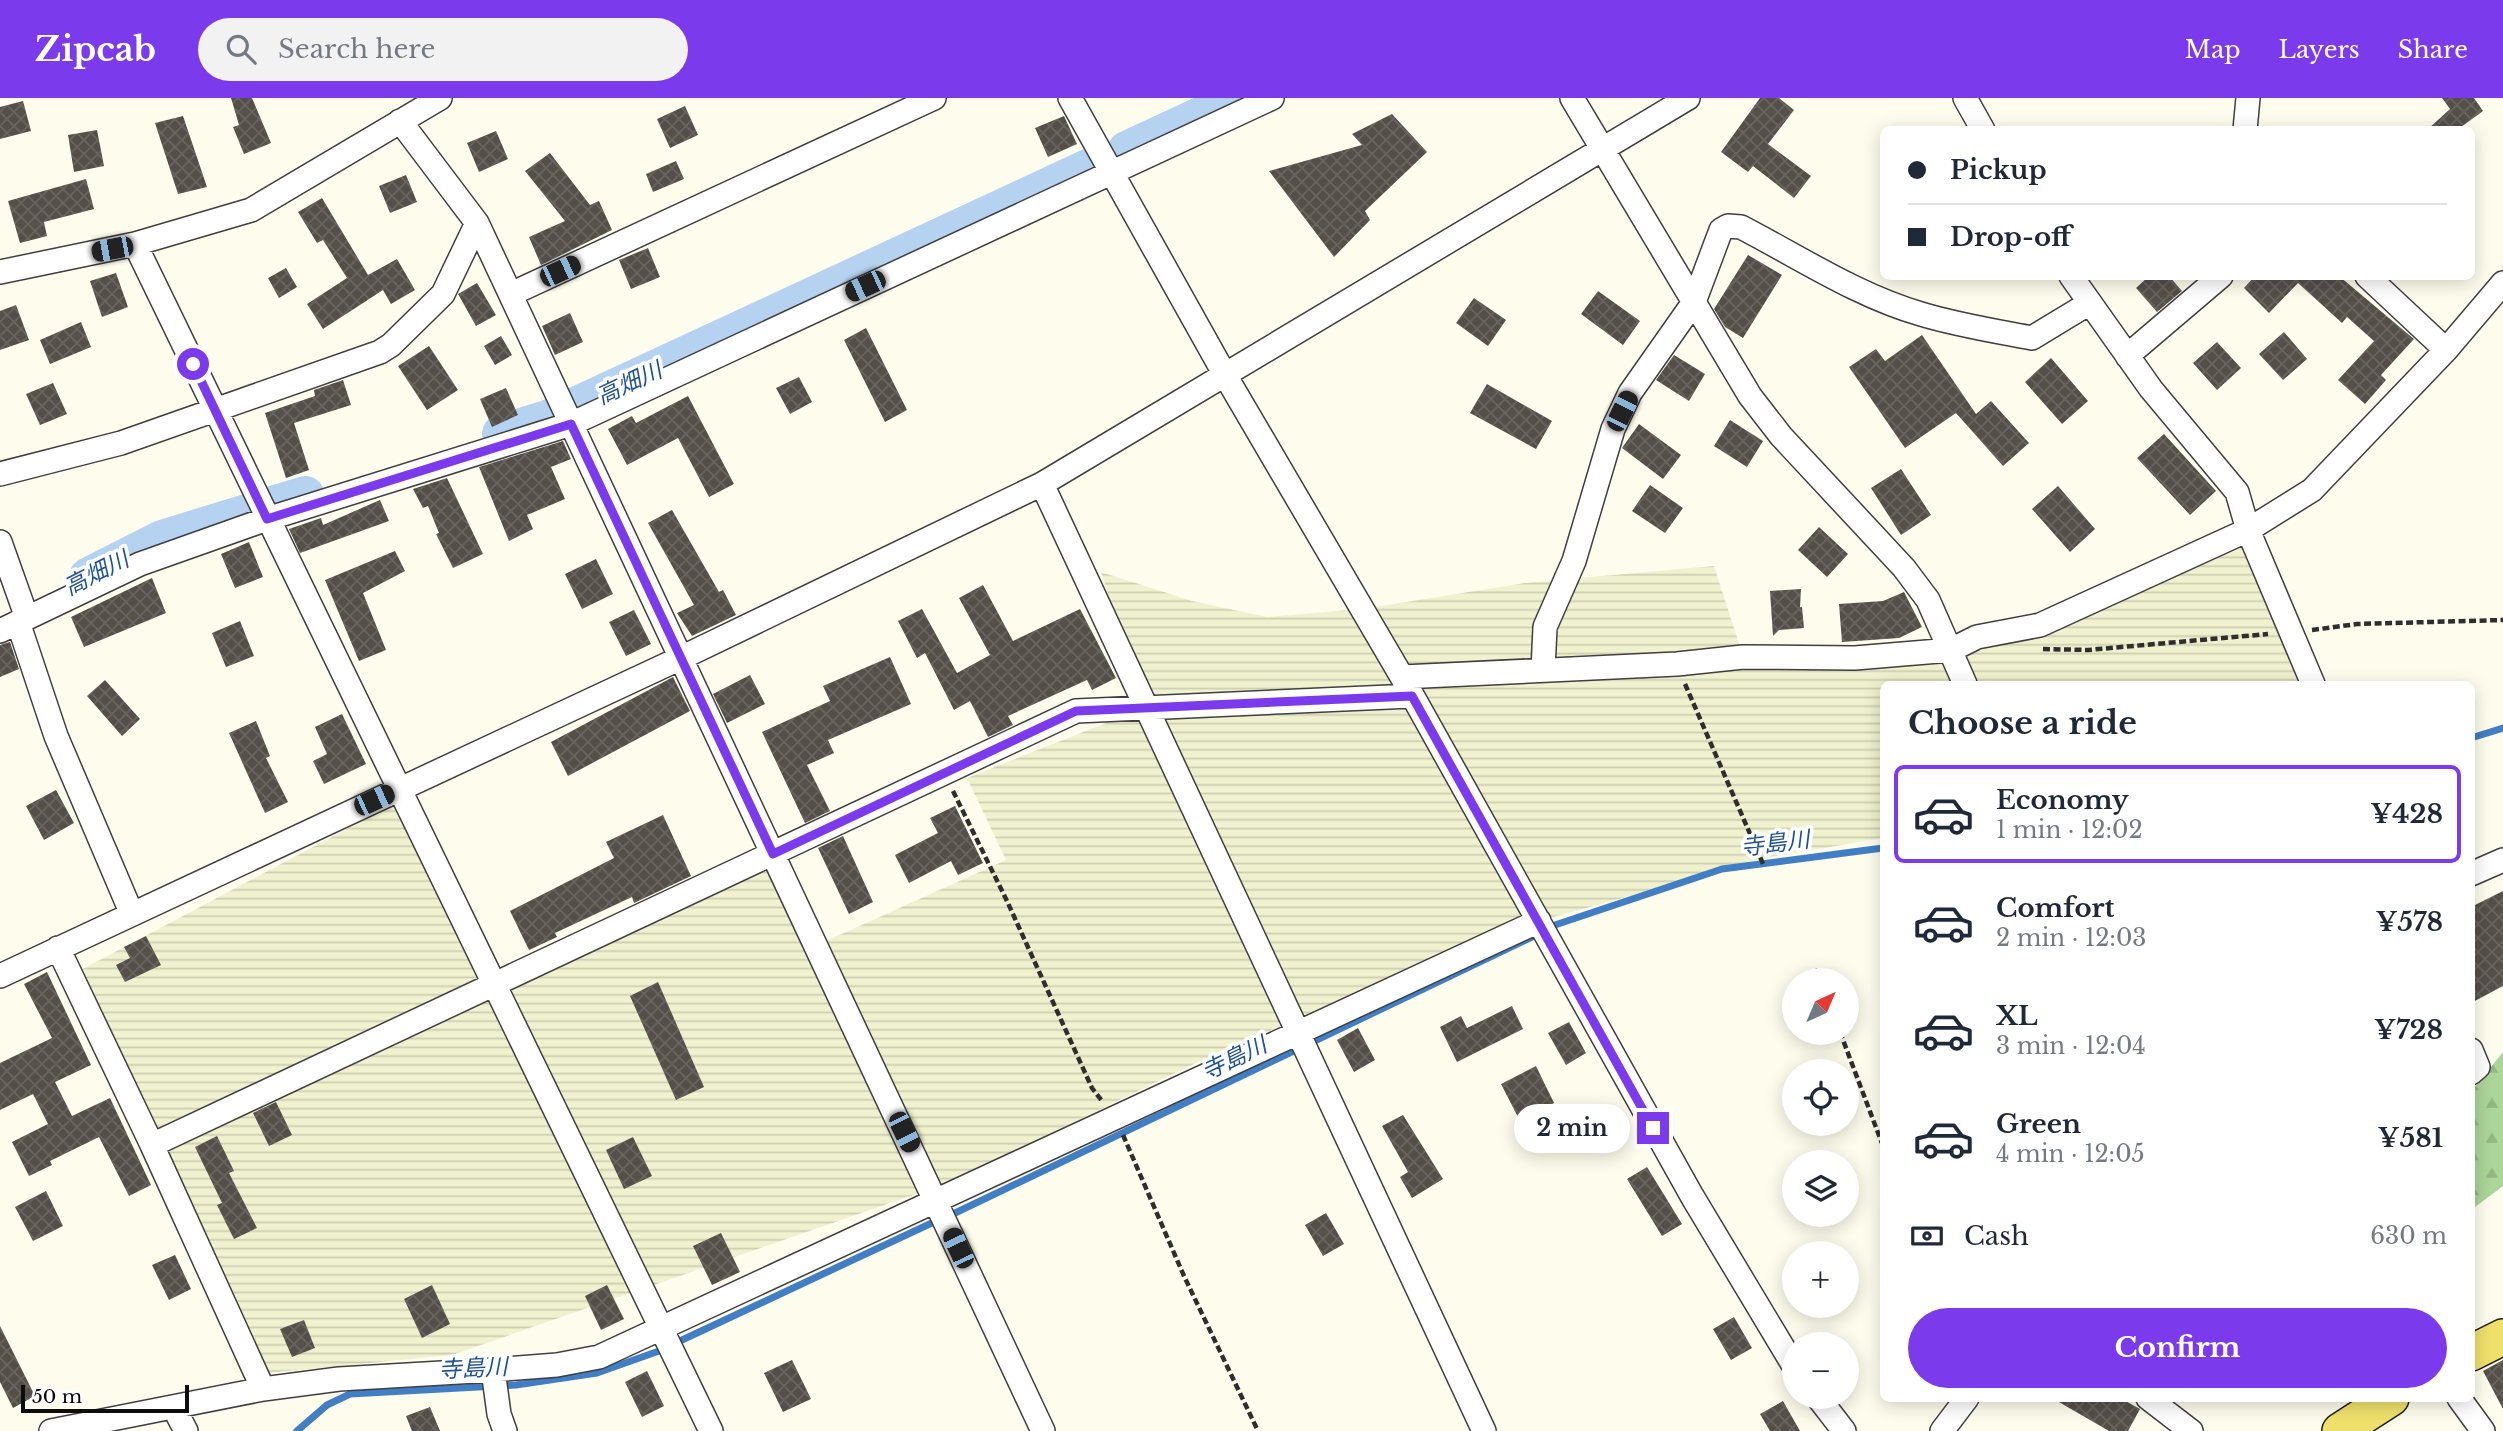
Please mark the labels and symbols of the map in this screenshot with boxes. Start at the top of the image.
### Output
car [90,235,135,263]
car [537,253,584,289]
car [842,268,889,304]
route start [177,348,209,380]
water label: 高畑川 [592,354,669,410]
car [1604,388,1641,434]
water label: 高畑川 [59,544,136,601]
car [351,782,398,818]
water label: 寺島川 [1739,825,1814,861]
north arrow [1782,968,1858,1045]
water label: 寺島川 [1197,1029,1274,1086]
callout: 2 min [1513,1104,1628,1152]
car [886,1109,923,1155]
route end [1637,1112,1669,1144]
car [940,1225,977,1271]
water label: 寺島川 [438,1352,511,1384]
scale bar [21,1382,189,1414]

